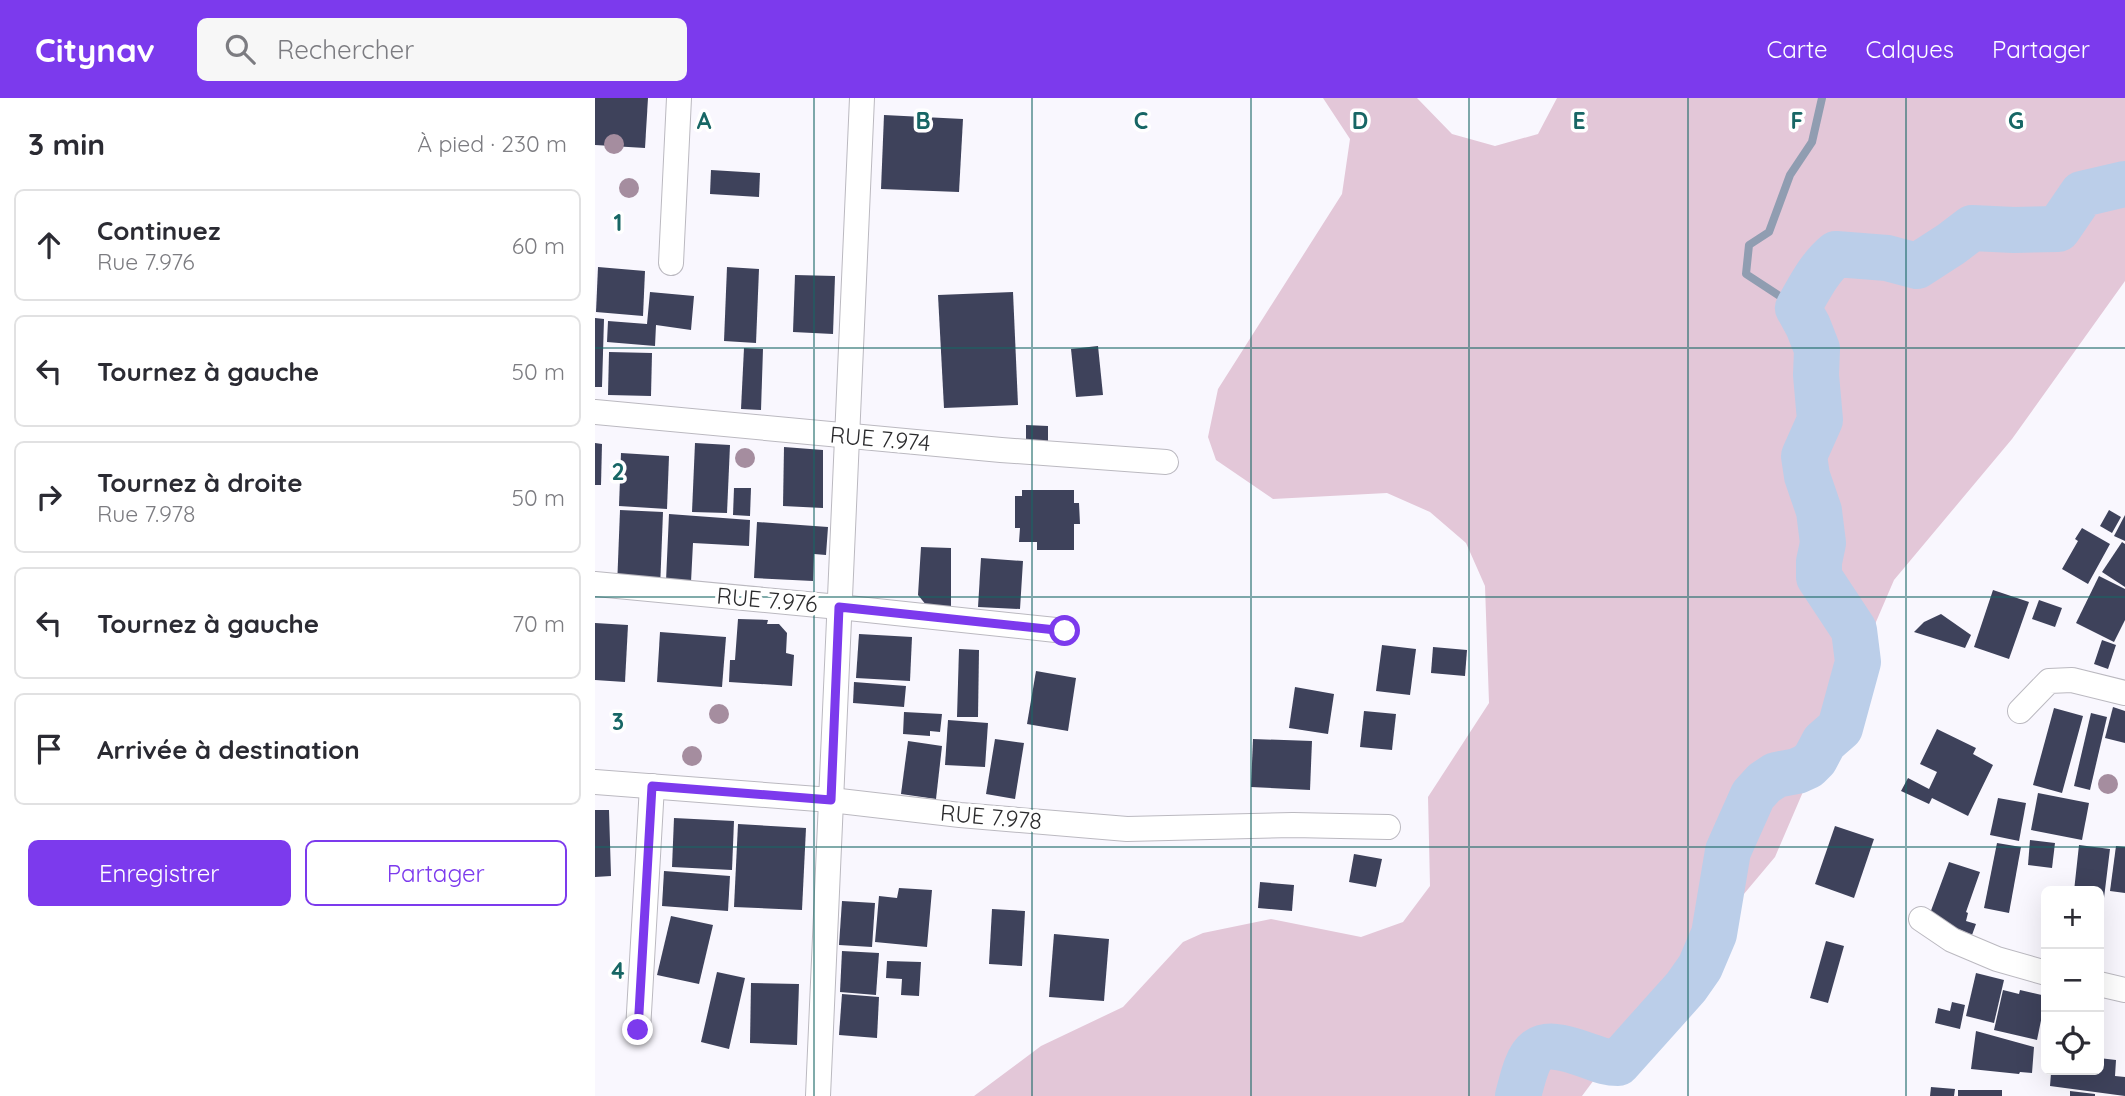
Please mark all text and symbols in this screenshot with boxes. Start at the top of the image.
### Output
search box [197,18,687,81]
text: Citynav [35,29,155,70]
icon: search [221,30,259,68]
text: Rechercher [277,33,414,66]
text: Carte [1766,34,1828,64]
text: Calques [1866,34,1954,64]
text: Partager [1992,34,2090,64]
text: A [697,106,712,135]
text: B [915,106,931,135]
text: C [1134,106,1148,135]
text: D [1352,106,1368,135]
text: E [1572,106,1586,135]
text: F [1791,106,1803,135]
text: G [2008,106,2024,135]
text: 3 min [28,125,105,163]
text: À pied · 230 m [417,129,567,158]
text: 1 [614,208,622,237]
text: Continuez [97,214,220,247]
icon: ahead [30,226,68,264]
text: 60 m [512,231,565,260]
text: Rue 7.976 [97,247,195,276]
icon: left [30,352,68,390]
text: Tournez à gauche [97,355,319,388]
text: 50 m [512,357,565,386]
street label: RUE 7.974 [829,420,931,457]
text: 2 [611,457,625,486]
text: Tournez à droite [97,466,302,499]
icon: right [30,478,68,516]
text: 50 m [512,483,565,512]
text: Rue 7.978 [97,499,195,528]
street label: RUE 7.976 [715,581,819,618]
icon: left [30,604,68,642]
text: Tournez à gauche [97,607,319,640]
text: 70 m [512,609,565,638]
route start [1049,615,1080,646]
text: 3 [612,707,624,736]
icon: arrive [30,730,68,768]
text: Arrivée à destination [97,733,360,766]
street label: RUE 7.978 [939,798,1043,835]
button: Enregistrer [28,840,291,906]
button: Partager [305,840,567,906]
map controls [2041,886,2104,1075]
button: + [2041,886,2104,949]
button: − [2041,949,2104,1012]
text: 4 [611,956,625,985]
button: locate [2041,1012,2104,1075]
route end [622,1014,653,1045]

